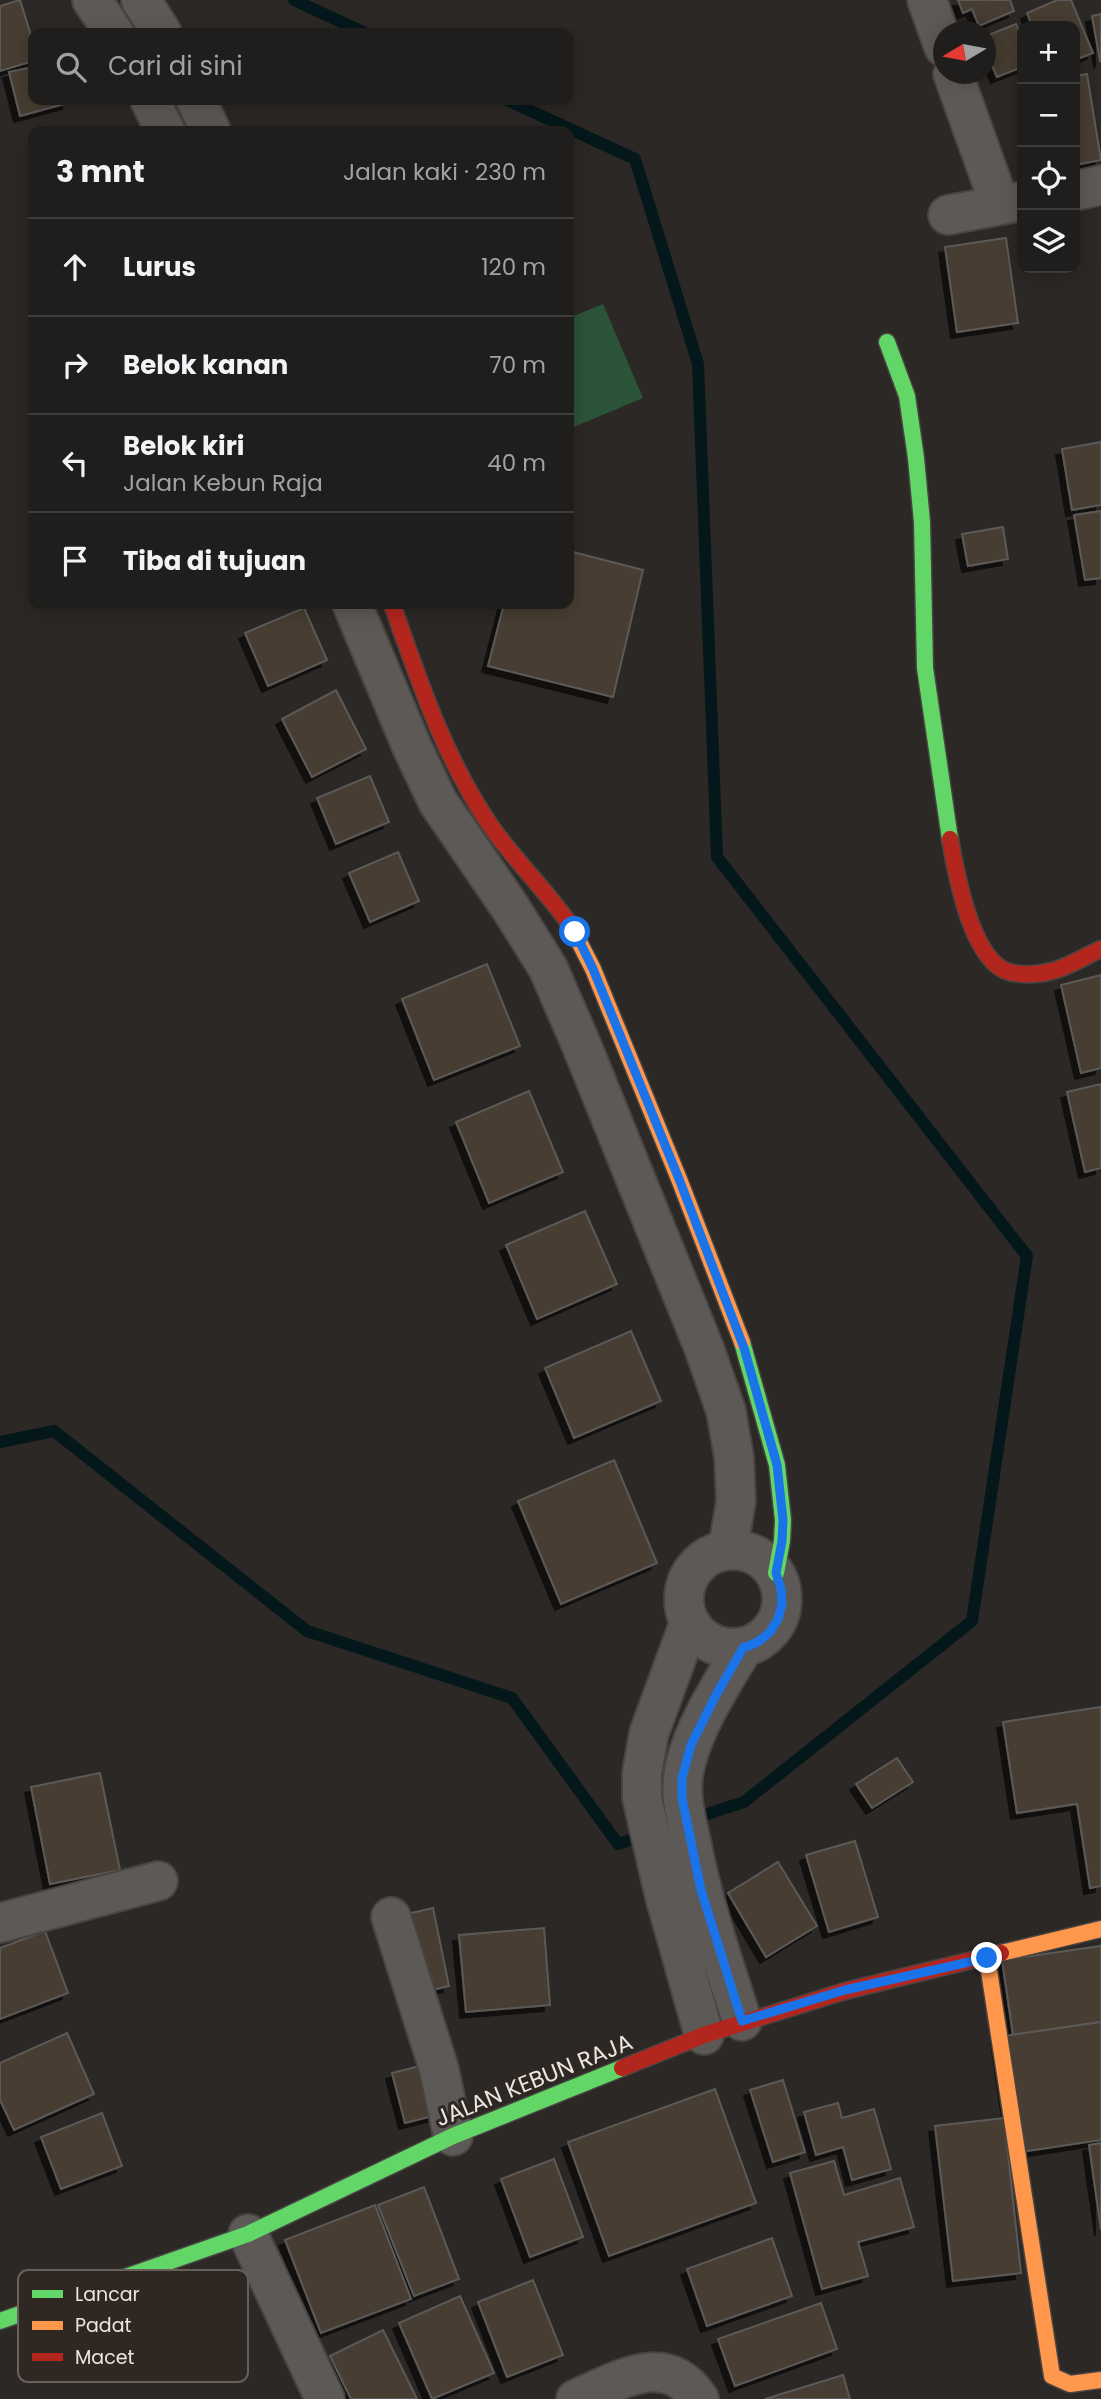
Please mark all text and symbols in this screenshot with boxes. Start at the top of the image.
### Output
north arrow [933,21,996,84]
map controls [1017,21,1080,273]
button: + [1017,21,1080,84]
search box [28,28,574,105]
icon: search [52,48,90,86]
text: Cari di sini [108,48,243,84]
button: − [1017,84,1080,147]
button: locate [1017,147,1080,210]
text: 3 mnt [56,150,145,193]
text: Jalan kaki · 230 m [343,156,546,188]
button: layers [1017,210,1080,273]
icon: ahead [56,248,94,286]
text: Lurus [123,249,196,285]
text: 120 m [481,251,546,283]
icon: right [56,346,94,384]
text: Belok kanan [123,347,288,383]
text: 70 m [489,349,546,381]
text: Belok kiri [123,428,245,464]
icon: left [56,444,94,482]
text: 40 m [487,447,546,479]
text: Jalan Kebun Raja [123,467,323,499]
icon: arrive [56,542,94,580]
text: Tiba di tujuan [123,543,306,579]
route start [559,916,590,947]
route end [971,1942,1002,1973]
street label: JALAN KEBUN RAJA [431,2026,637,2134]
legend [18,2270,248,2382]
text: Lancar [75,2281,140,2308]
text: Padat [75,2312,132,2339]
text: Macet [75,2344,135,2371]

